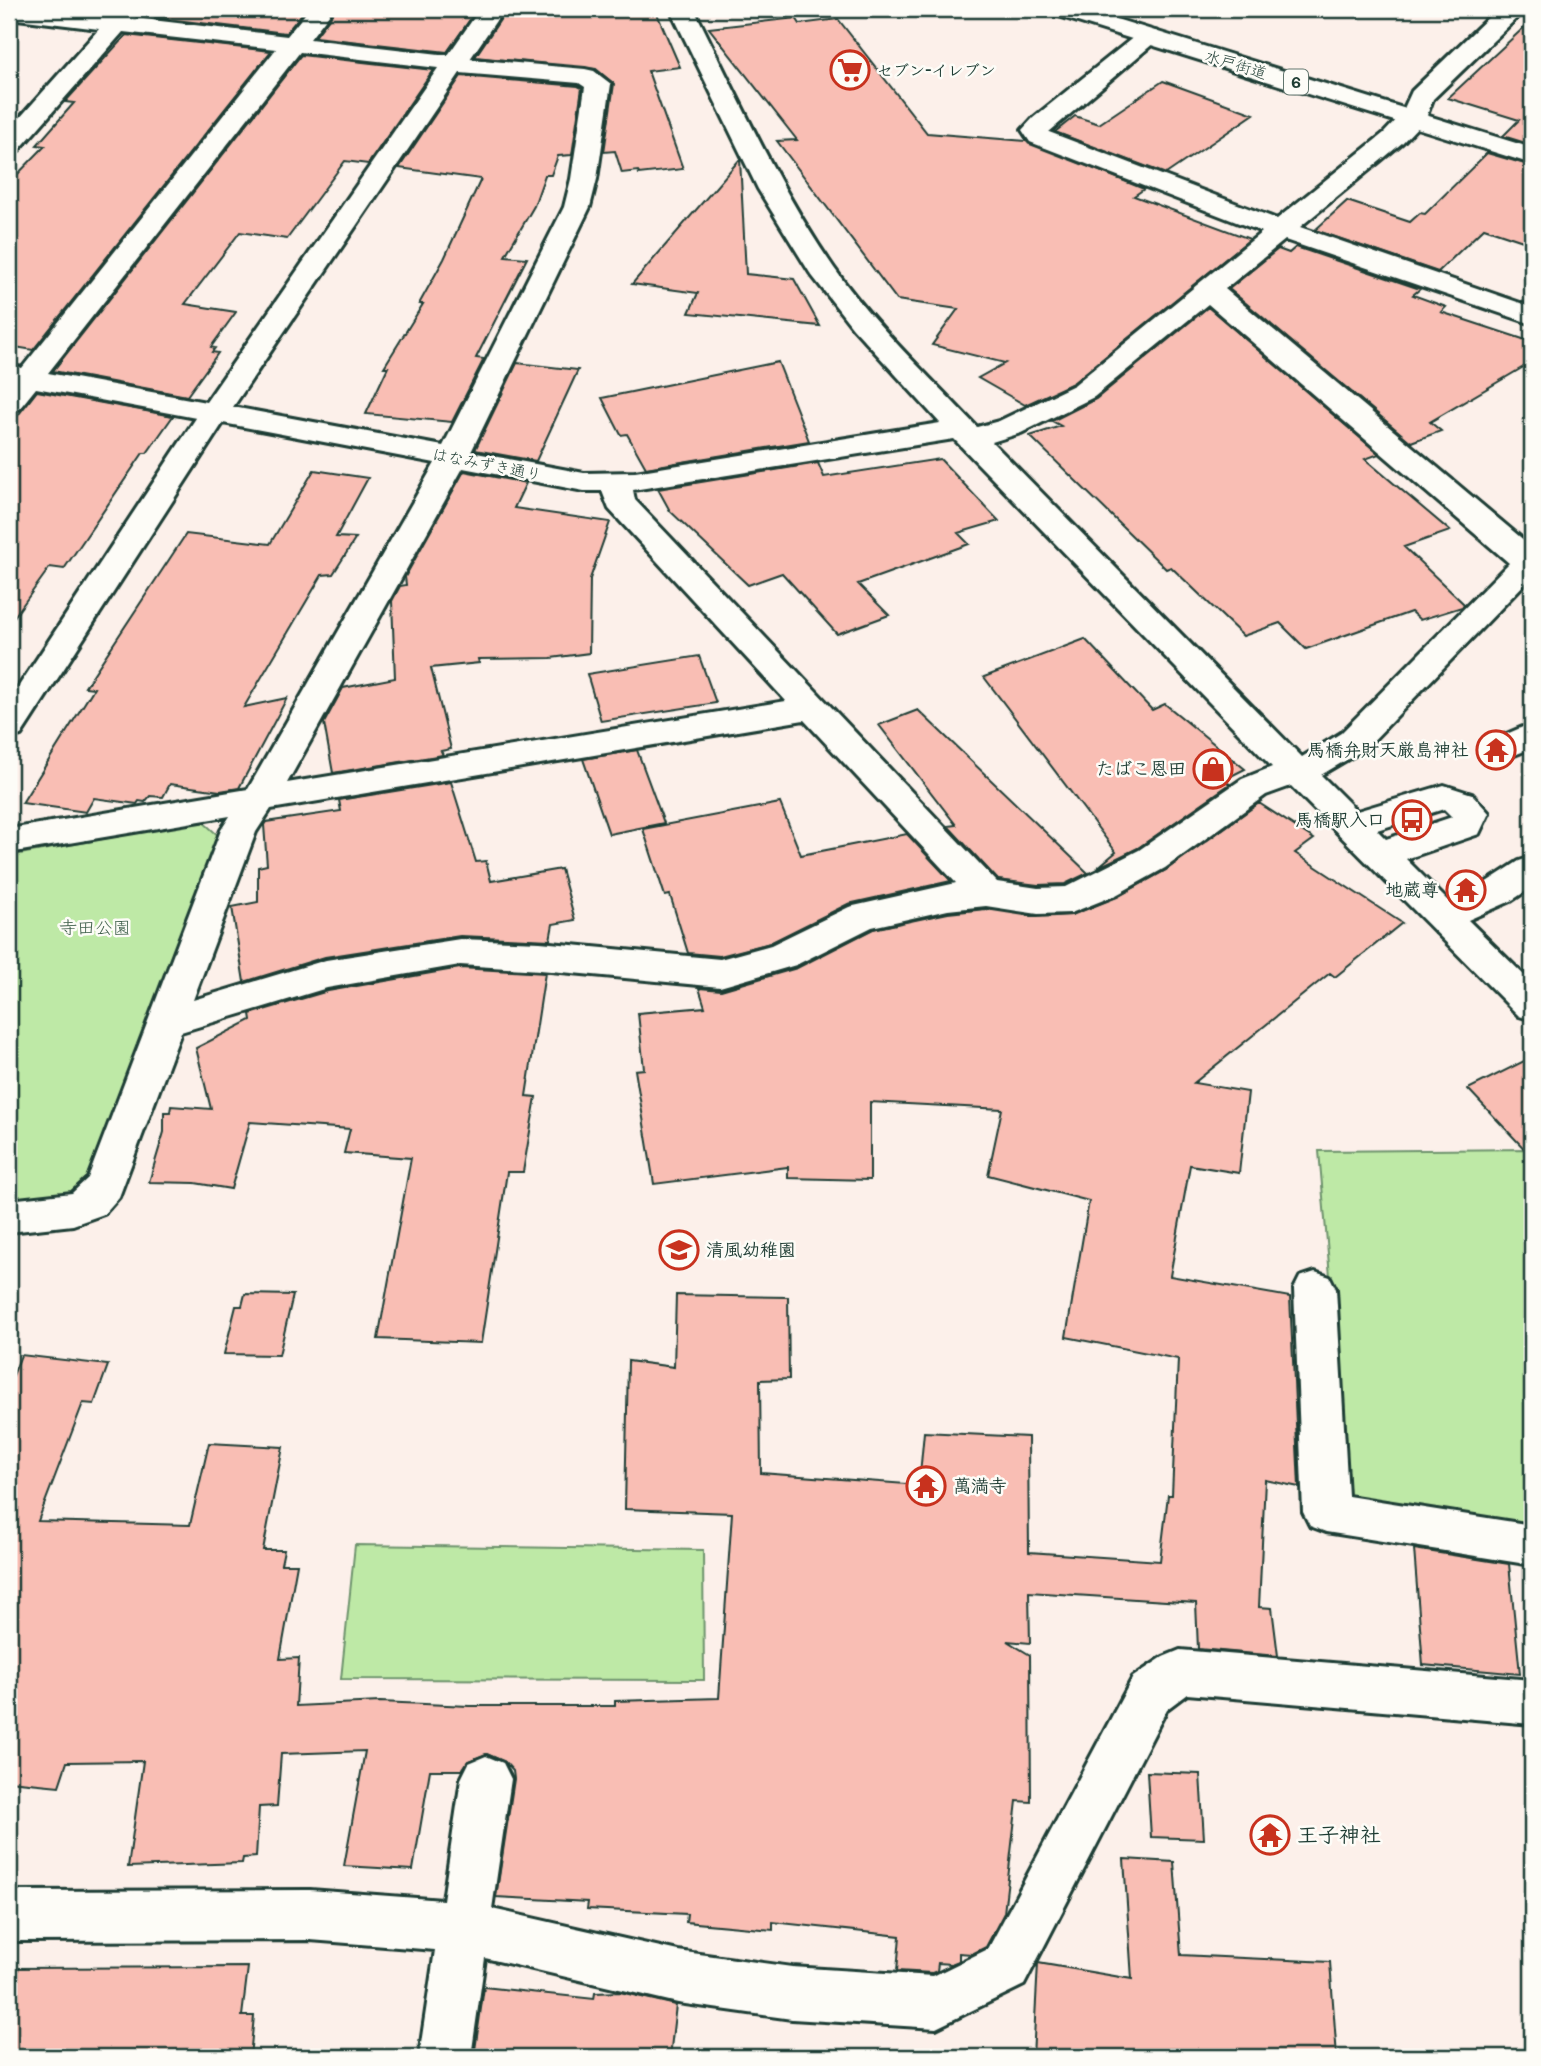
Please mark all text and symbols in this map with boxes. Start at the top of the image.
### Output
street label: 水戸街道 [1202,44,1270,83]
supermarket icon: セブン-イレブン [829,49,871,91]
place label: セブン-イレブン [877,59,996,80]
road number: 6 [1284,69,1308,94]
street label: はなみずき通り [430,443,544,484]
temple icon: 馬橋弁財天厳島神社 [1475,729,1517,771]
place label: 馬橋弁財天厳島神社 [1307,737,1469,761]
shop icon: たばこ恩田 [1192,748,1234,790]
place label: たばこ恩田 [1096,756,1186,780]
bus stop icon: 馬橋駅入口 [1391,799,1433,841]
place label: 馬橋駅入口 [1295,807,1385,831]
temple icon: 地蔵尊 [1445,869,1487,911]
place label: 地蔵尊 [1385,877,1439,901]
park label: 寺田公園 [59,915,131,939]
school or university icon: 清風幼稚園 [658,1229,700,1271]
place label: 清風幼稚園 [706,1237,796,1261]
temple icon: 萬満寺 [905,1465,947,1507]
place label: 萬満寺 [953,1473,1007,1497]
temple icon: 王子神社 [1249,1814,1291,1856]
place label: 王子神社 [1297,1820,1381,1847]

